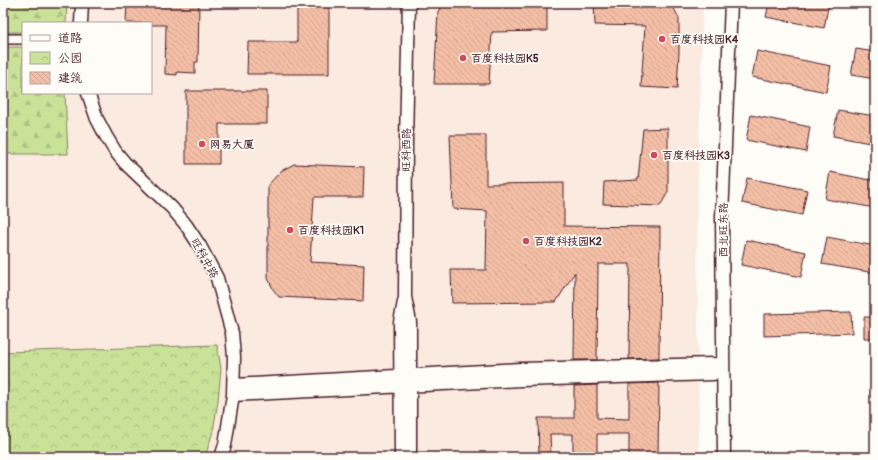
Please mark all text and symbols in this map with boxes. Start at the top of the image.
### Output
legend [22,22,152,94]
text: 道路 [58,31,82,46]
place label: 百度科技园K4 [670,33,739,46]
marker: 百度科技园K4 [657,34,667,44]
text: 公园 [58,51,82,66]
place label: 百度科技园K5 [471,52,539,65]
marker: 百度科技园K5 [458,53,468,63]
text: 建筑 [58,71,82,86]
street label: 旺科西路 [400,128,413,172]
place label: 网易大厦 [210,138,254,151]
marker: 网易大厦 [197,139,207,149]
place label: 百度科技园K3 [662,149,730,162]
marker: 百度科技园K3 [649,150,659,160]
street label: 西北旺东路 [717,203,730,258]
place label: 百度科技园K1 [298,224,364,237]
marker: 百度科技园K1 [285,225,295,235]
place label: 百度科技园K2 [534,235,602,248]
street label: 旺科中路 [188,236,221,281]
marker: 百度科技园K2 [521,236,531,246]

